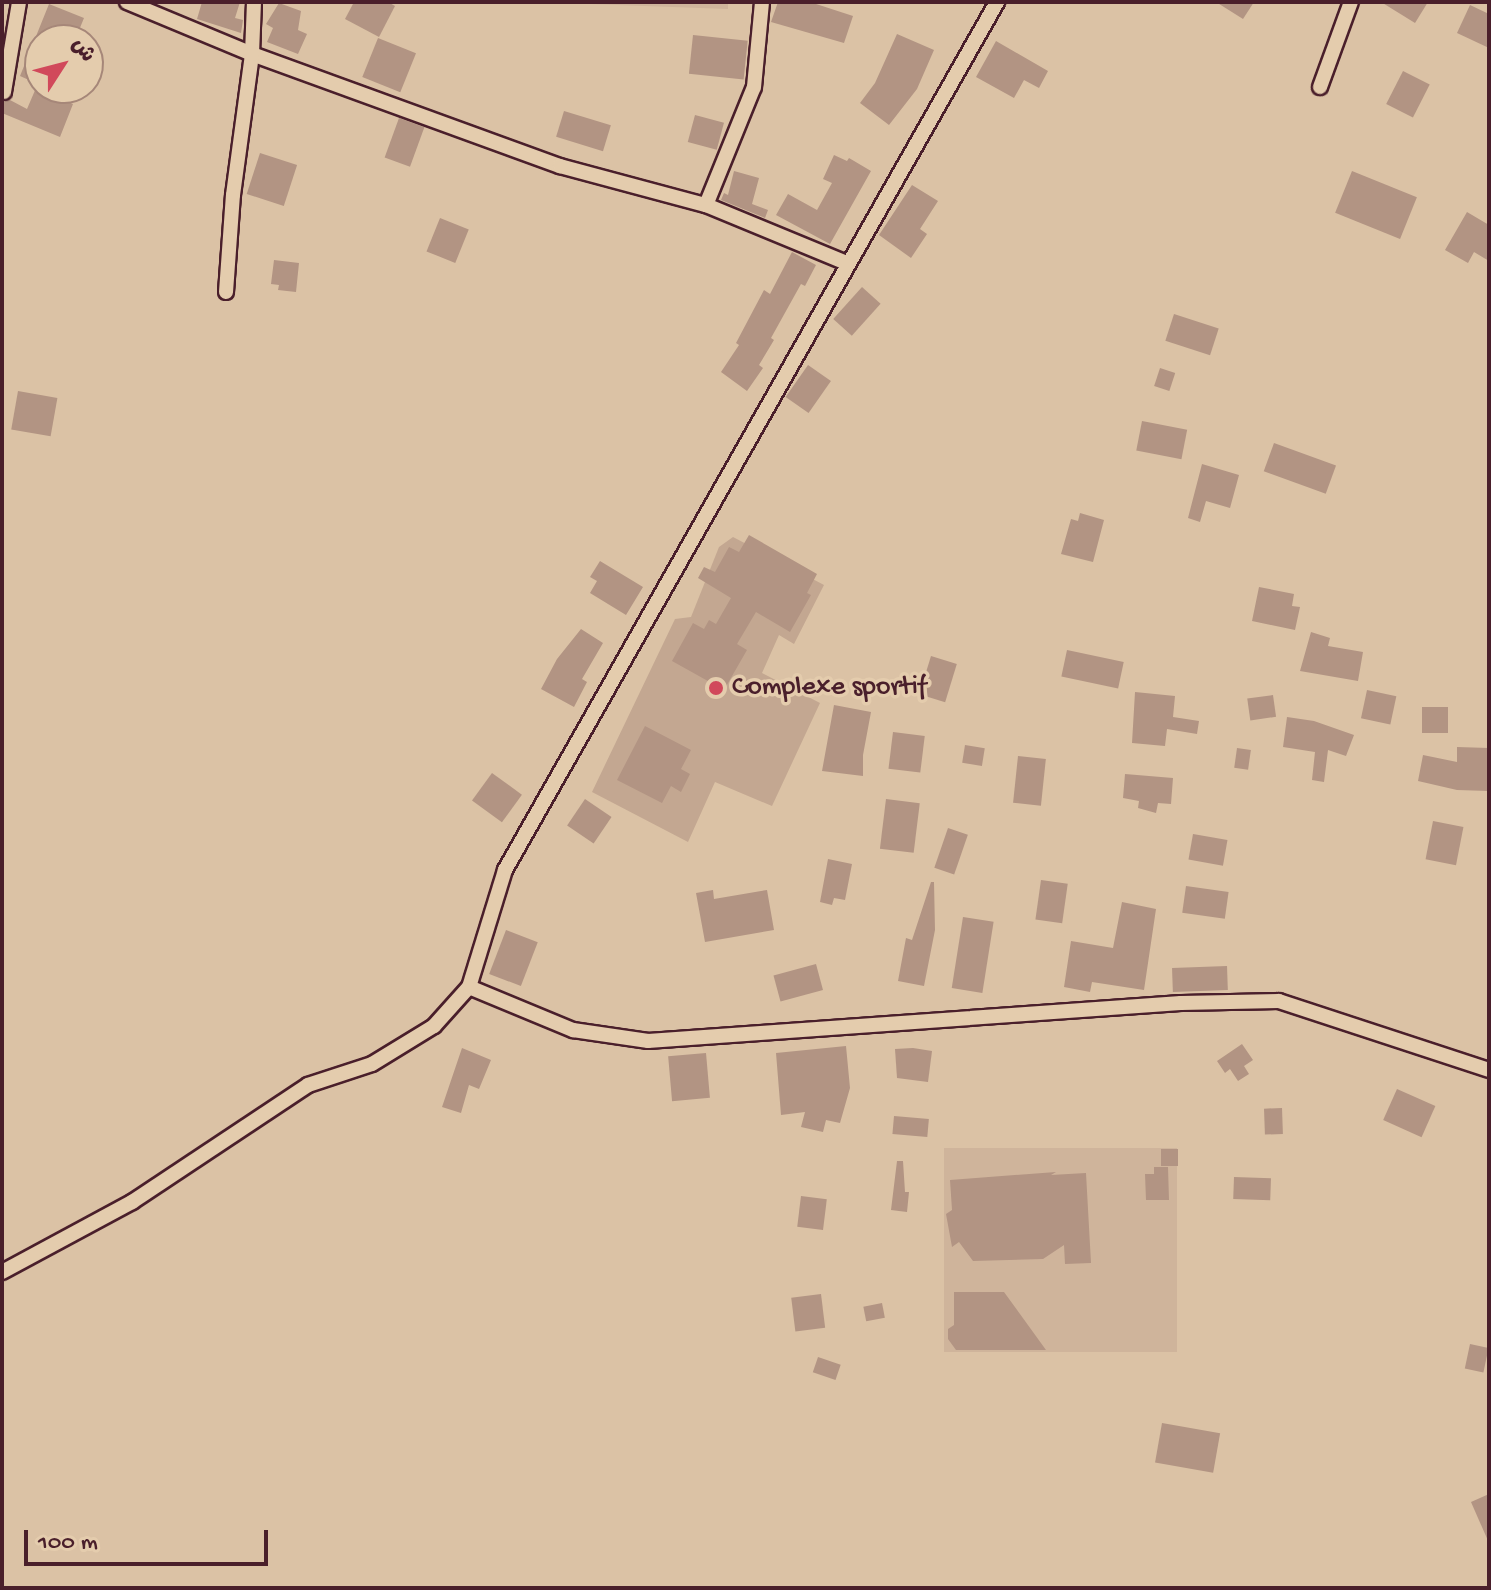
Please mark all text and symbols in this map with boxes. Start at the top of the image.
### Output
north arrow [24,24,104,104]
text: ش [64,34,99,68]
place label: Complexe sportif [732,671,926,705]
marker: Complexe sportif [707,679,725,697]
scale bar [28,1514,272,1564]
text: 100 m [38,1529,98,1558]

